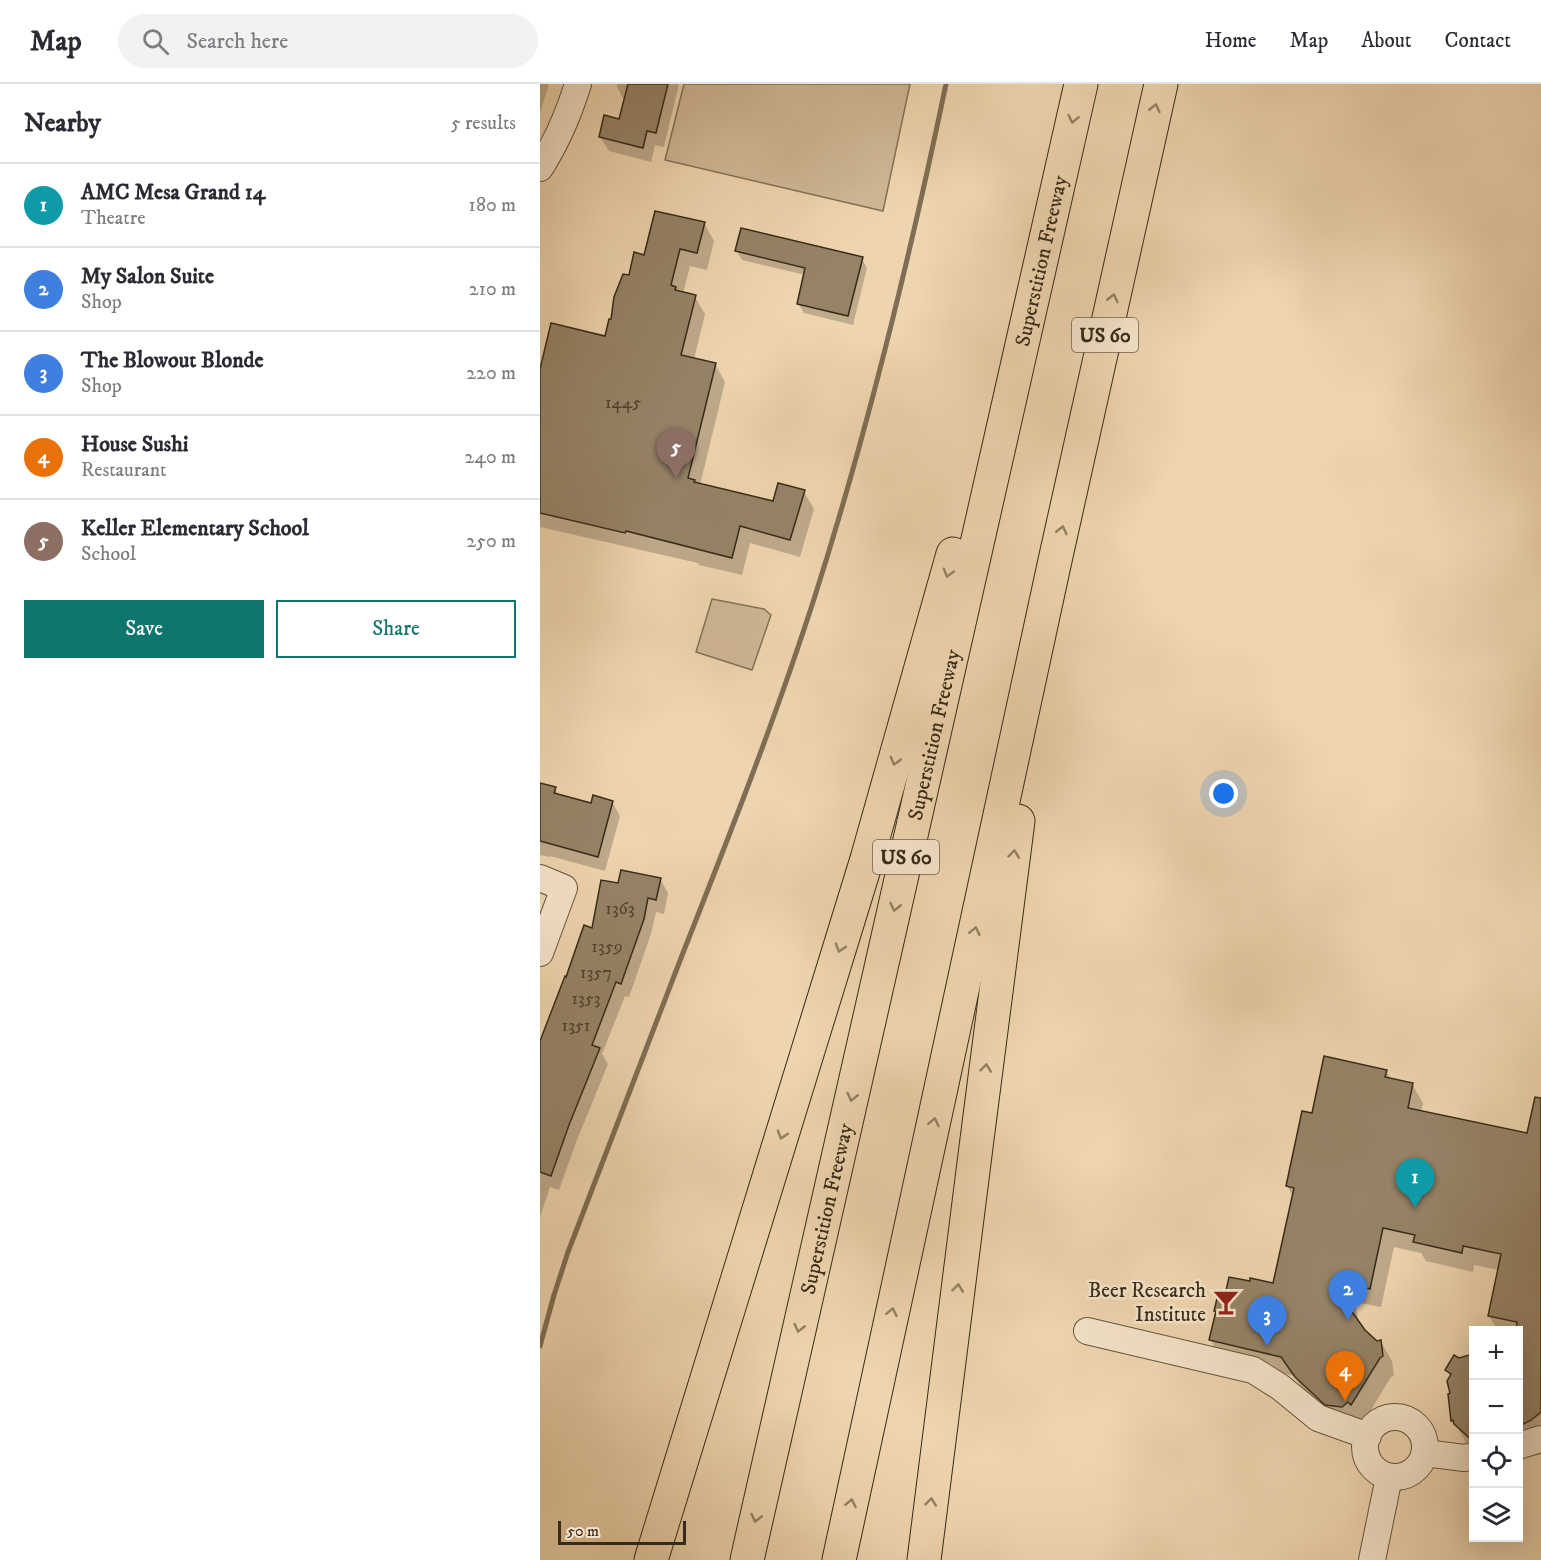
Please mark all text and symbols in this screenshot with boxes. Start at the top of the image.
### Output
search box [118,14,538,68]
text: Map [30,24,82,59]
icon: search [139,25,172,58]
text: Search here [187,28,288,55]
text: Home [1205,28,1257,54]
text: Map [1290,28,1328,54]
text: About [1361,28,1412,54]
text: Contact [1445,28,1511,54]
one-way arrow [1148,103,1161,113]
text: Nearby [24,107,101,140]
text: 5 results [451,111,516,136]
one-way arrow [1067,113,1080,123]
street label: Superstition Freeway [1010,172,1074,349]
text: AMC Mesa Grand 14 [81,179,265,206]
text: 1 [40,193,47,218]
text: 180 m [469,193,516,218]
text: Theatre [81,206,145,231]
text: My Salon Suite [81,263,214,290]
text: 2 [39,277,48,302]
text: 210 m [469,277,516,302]
text: Shop [81,290,122,315]
one-way arrow [1106,294,1119,304]
road number: US 60 [1072,318,1138,352]
text: The Blowout Blonde [81,347,264,374]
text: 3 [40,361,47,386]
text: 220 m [466,361,516,386]
text: Shop [81,374,122,399]
house number: 1445 [605,392,641,414]
pin: 5 [656,428,696,478]
text: House Sushi [81,431,188,458]
text: 4 [38,445,49,470]
text: 240 m [465,445,516,470]
text: Restaurant [81,458,166,483]
text: Keller Elementary School [81,515,309,542]
one-way arrow [1054,525,1067,535]
text: 5 [39,529,48,554]
text: 250 m [466,529,516,554]
text: School [81,542,136,567]
one-way arrow [942,568,955,578]
button: Save [24,600,264,658]
button: Share [276,600,516,658]
street label: Superstition Freeway [903,646,967,823]
one-way arrow [890,755,902,766]
your location [1209,779,1238,808]
road number: US 60 [873,840,939,874]
one-way arrow [1007,850,1020,859]
house number: 1363 [605,898,635,920]
one-way arrow [889,901,902,911]
one-way arrow [968,926,981,936]
house number: 1359 [591,936,623,958]
one-way arrow [835,942,847,953]
house number: 1357 [580,962,612,984]
house number: 1353 [572,988,601,1010]
house number: 1351 [562,1015,590,1037]
one-way arrow [979,1064,992,1073]
one-way arrow [846,1091,859,1101]
one-way arrow [926,1117,939,1127]
street label: Superstition Freeway [795,1120,860,1297]
one-way arrow [777,1129,789,1139]
pin: 1 [1396,1158,1434,1208]
pin: 2 [1328,1270,1368,1320]
place label: Beer Research Institute [1088,1278,1206,1328]
one-way arrow [951,1283,964,1292]
bar icon: Beer Research Institute [1211,1287,1241,1317]
pin: 3 [1248,1296,1286,1346]
one-way arrow [885,1307,898,1317]
one-way arrow [794,1323,807,1333]
map controls [1469,1326,1523,1542]
button: + [1469,1326,1523,1380]
pin: 4 [1326,1352,1364,1401]
button: − [1469,1380,1523,1434]
button: locate [1469,1434,1523,1488]
button: layers [1469,1488,1523,1542]
one-way arrow [925,1497,937,1507]
one-way arrow [844,1498,857,1508]
one-way arrow [751,1513,764,1523]
scale bar [558,1518,686,1546]
text: 50 m [567,1521,599,1541]

